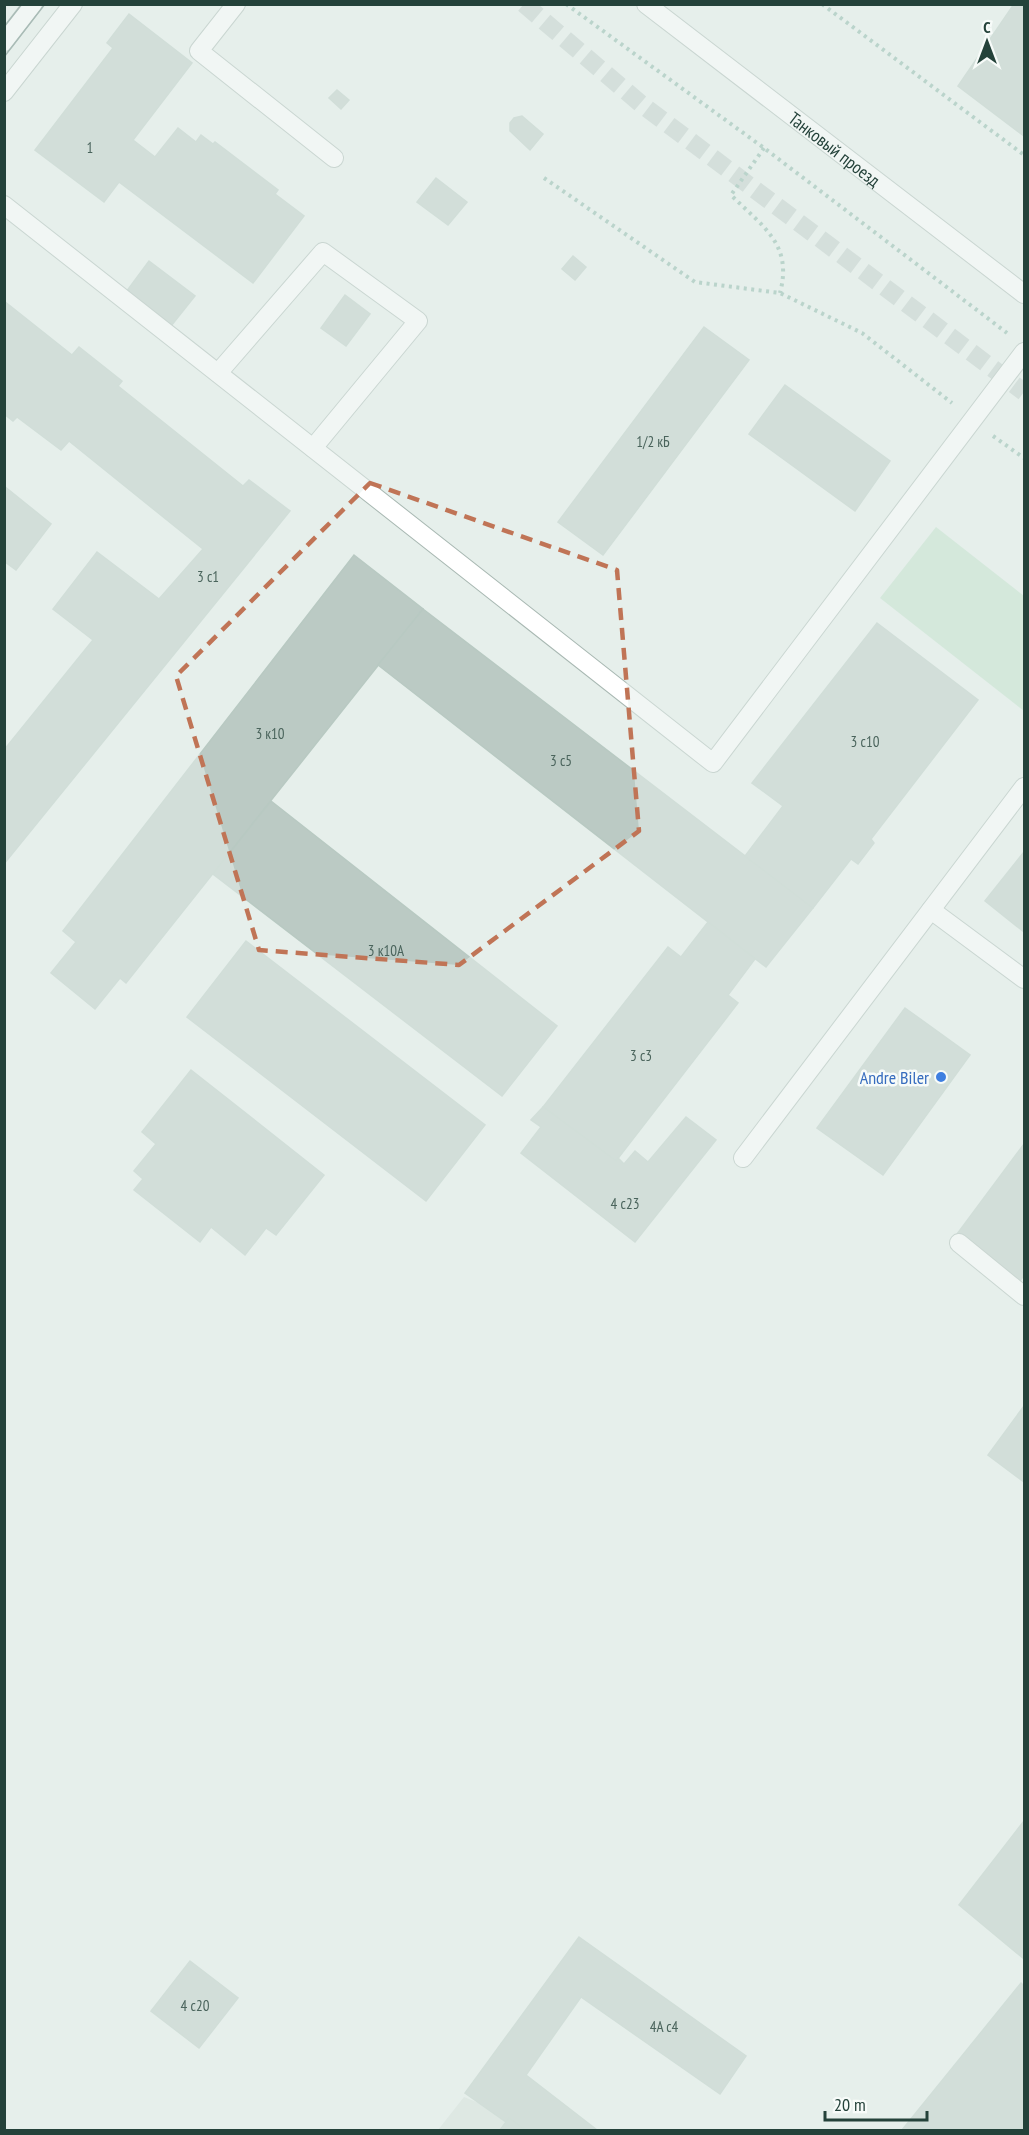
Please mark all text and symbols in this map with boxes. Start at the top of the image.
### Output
north arrow [957,12,1017,72]
text: С [983,17,991,37]
street label: Танковый проезд [784,106,885,191]
house number: 1 [87,138,93,157]
house number: 1/2 кБ [636,432,670,451]
house number: 3 с1 [197,567,219,586]
house number: 3 к10 [255,724,285,743]
house number: 3 с10 [851,732,880,751]
house number: 3 с5 [550,751,572,770]
house number: 3 к10А [368,941,405,960]
house number: 3 с3 [630,1046,652,1065]
place label: Andre Biler [860,1066,929,1089]
marker: Andre Biler [934,1070,948,1084]
house number: 4 с23 [611,1194,639,1213]
house number: 4 с20 [181,1996,210,2015]
house number: 4А с4 [650,2017,679,2036]
scale bar [825,2084,927,2122]
text: 20 m [834,2093,866,2116]

